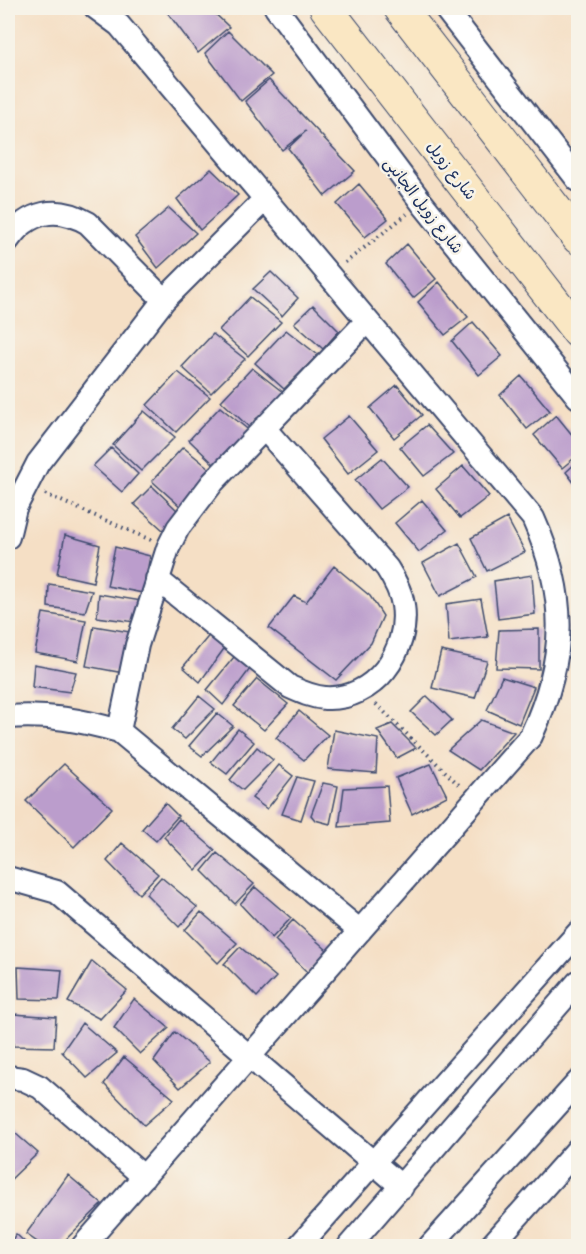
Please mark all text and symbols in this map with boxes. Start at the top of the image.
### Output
street label: شارع زويل [419,134,484,206]
street label: شارع زويل الجانبى [376,150,471,260]

